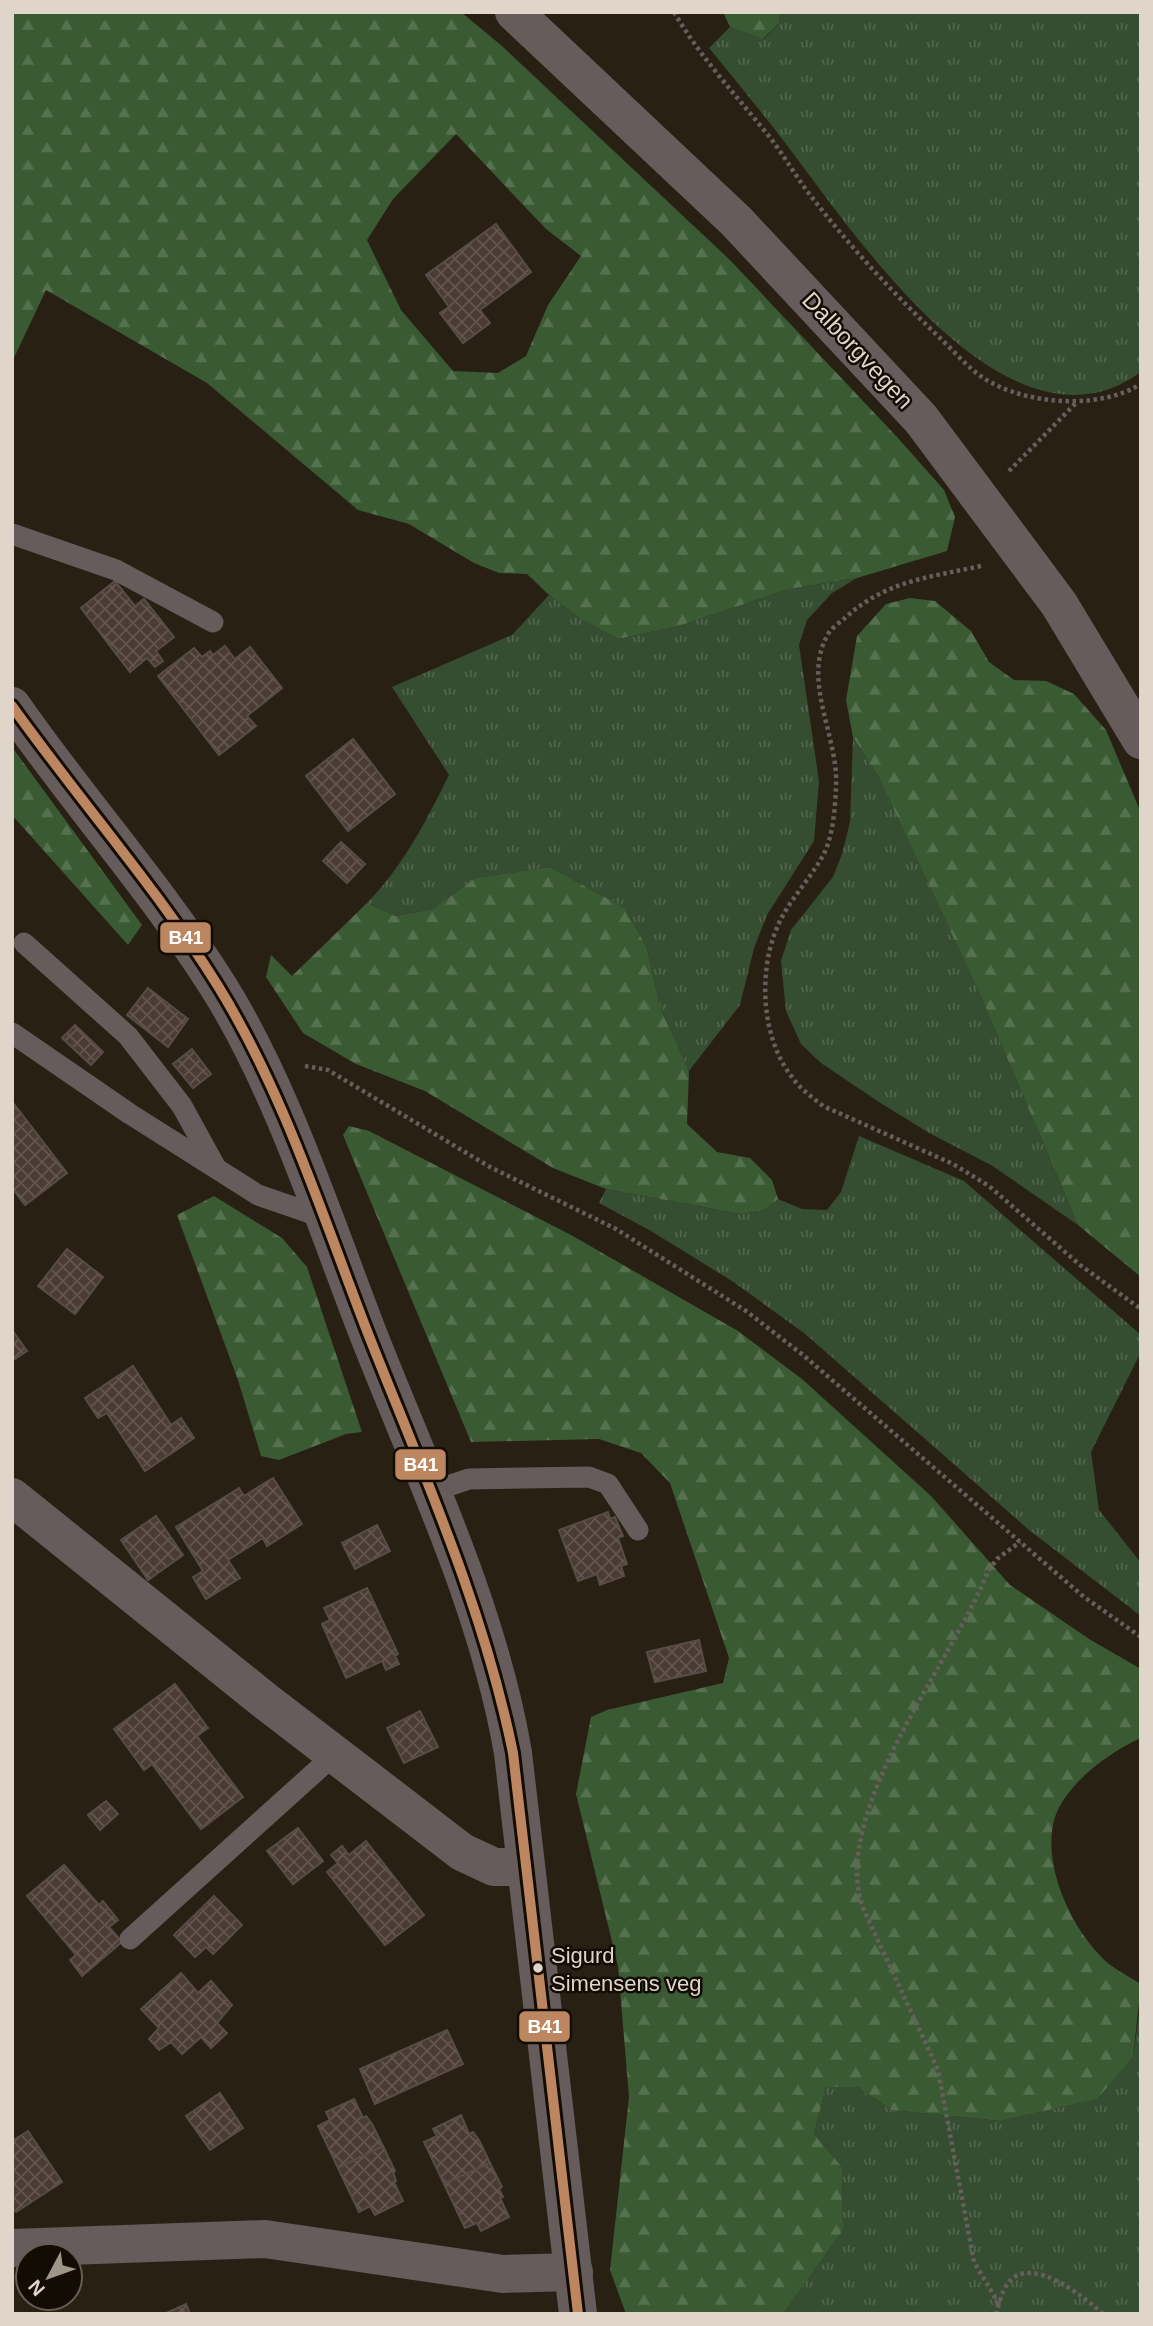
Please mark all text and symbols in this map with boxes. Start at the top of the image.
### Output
street label: Dalborgvegen [797,286,919,414]
line badge: B41 [159,921,212,954]
text: B41 [169,927,204,948]
line badge: B41 [394,1448,447,1481]
text: B41 [404,1454,439,1475]
place label: Sigurd Simensens veg [551,1943,701,1996]
marker: Sigurd Simensens veg [531,1961,545,1975]
line badge: B41 [518,2010,571,2043]
text: B41 [528,2016,563,2037]
north arrow [14,2242,84,2312]
text: N [24,2276,49,2300]

